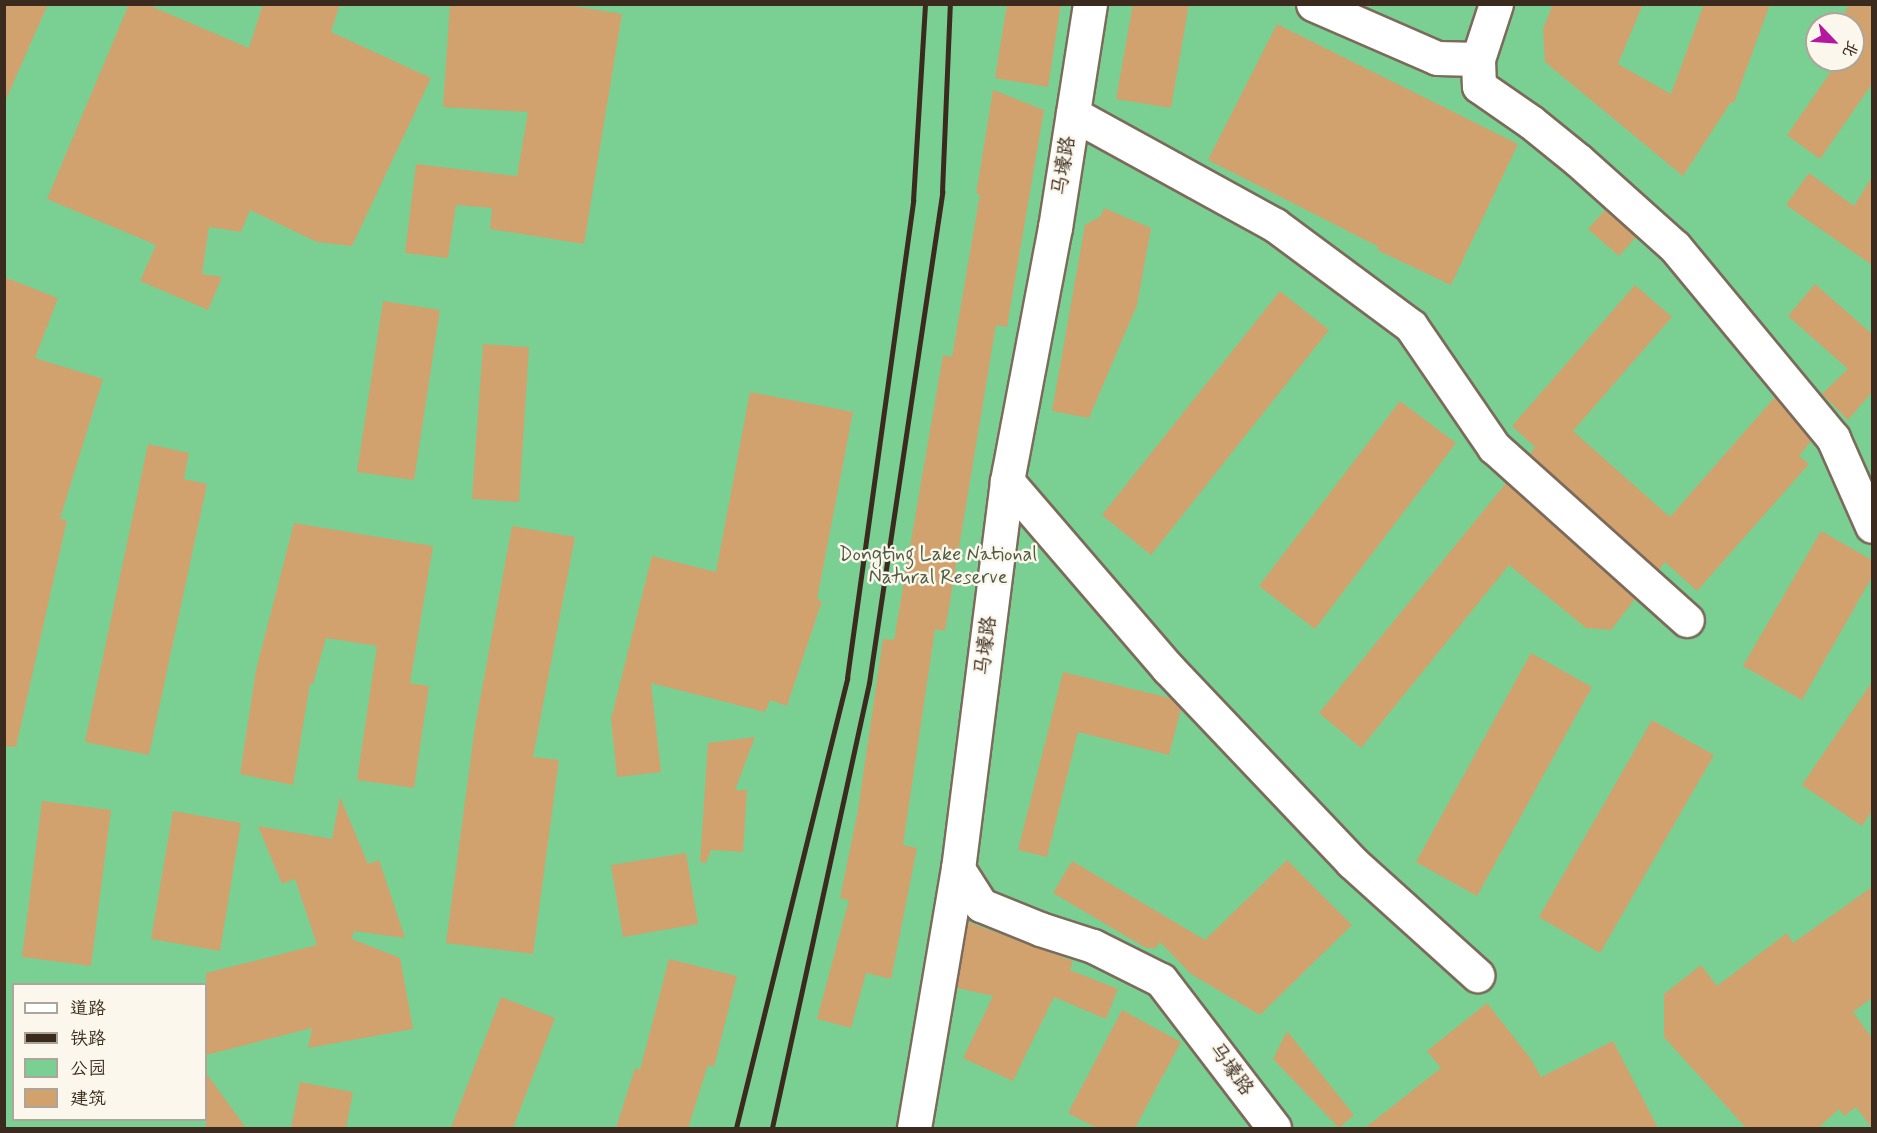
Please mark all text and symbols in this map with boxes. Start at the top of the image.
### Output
north arrow [1805,12,1865,72]
text: 北 [1837,37,1863,61]
street label: 马壕路 [1047,134,1081,198]
park label: Dongting Lake National Natural Reserve [839,543,1037,590]
street label: 马壕路 [970,615,1002,677]
legend [12,983,207,1121]
text: 道路 [70,997,106,1021]
text: 铁路 [70,1027,106,1051]
street label: 马壕路 [1204,1038,1258,1100]
text: 公园 [70,1057,106,1081]
text: 建筑 [70,1087,106,1111]

